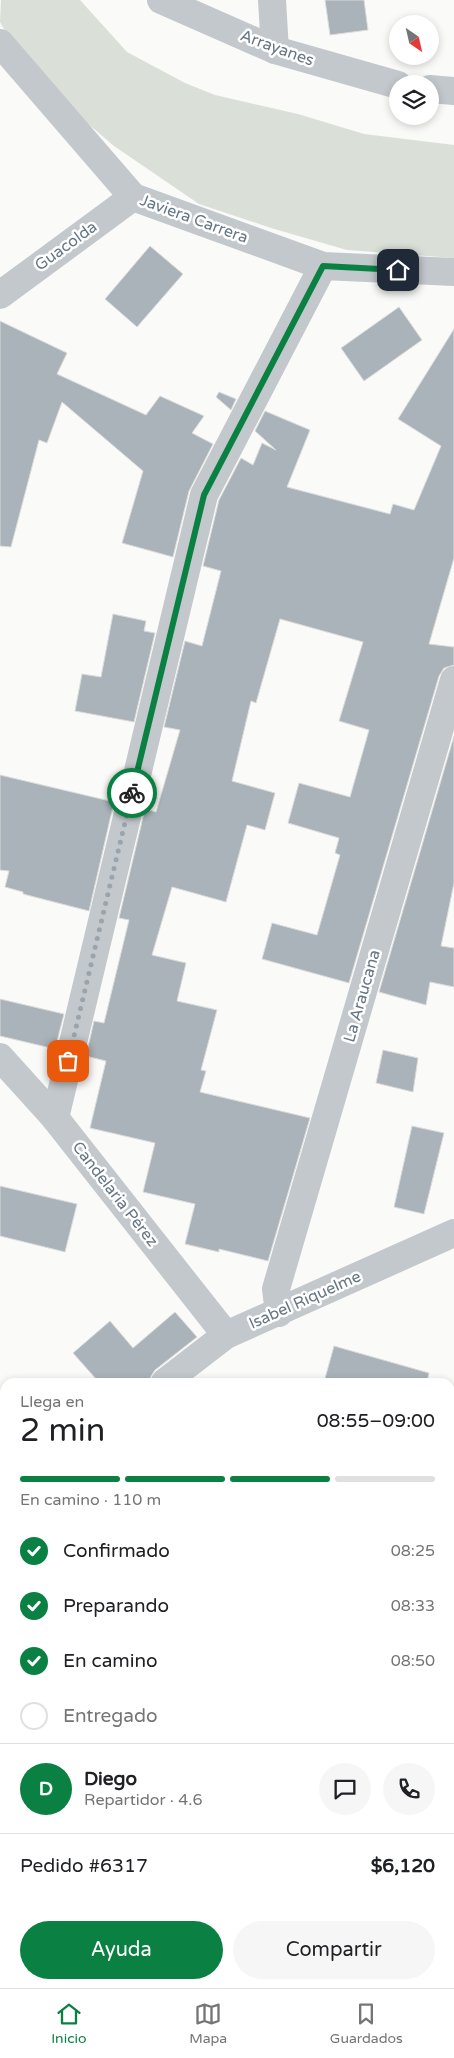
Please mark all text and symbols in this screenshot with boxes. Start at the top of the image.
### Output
north arrow [389,15,439,65]
map controls [389,15,439,125]
street label: Arrayanes [237,25,317,71]
button: layers [389,75,439,125]
street label: Javiera Carrera [137,190,251,248]
street label: Guacolda [31,217,101,275]
pin [377,249,419,291]
icon: home [384,256,412,284]
courier [107,768,157,818]
icon: bike [118,779,146,807]
street label: La Araucana [339,947,385,1045]
pin [47,1040,89,1082]
icon: bag [54,1047,82,1075]
street label: Candelaria Pérez [68,1138,162,1251]
street label: Isabel Riquelme [246,1266,364,1334]
text: Llega en [20,1392,84,1412]
text: 08:55–09:00 [317,1410,435,1432]
text: 2 min [20,1412,105,1450]
text: En camino · 110 m [20,1490,161,1510]
icon: check [20,1537,48,1565]
text: Confirmado [63,1540,170,1562]
text: 08:25 [391,1541,435,1561]
icon: check [20,1592,48,1620]
text: Preparando [63,1595,169,1617]
text: 08:33 [391,1596,435,1616]
icon: check [20,1647,48,1675]
text: En camino [63,1650,158,1672]
text: 08:50 [391,1651,435,1671]
text: Entregado [63,1705,158,1727]
button: chat [319,1763,371,1815]
button: phone [383,1763,435,1815]
text: Diego [84,1768,137,1790]
text: D [39,1778,53,1800]
text: Repartidor · 4.6 [84,1790,202,1810]
text: Pedido #6317 [20,1855,148,1877]
text: $6,120 [371,1855,435,1877]
button: Ayuda [20,1921,223,1979]
button: Compartir [233,1921,435,1979]
tab: Inicio [51,2000,87,2047]
tab: Mapa [189,2000,227,2047]
tab: Guardados [330,2000,403,2047]

